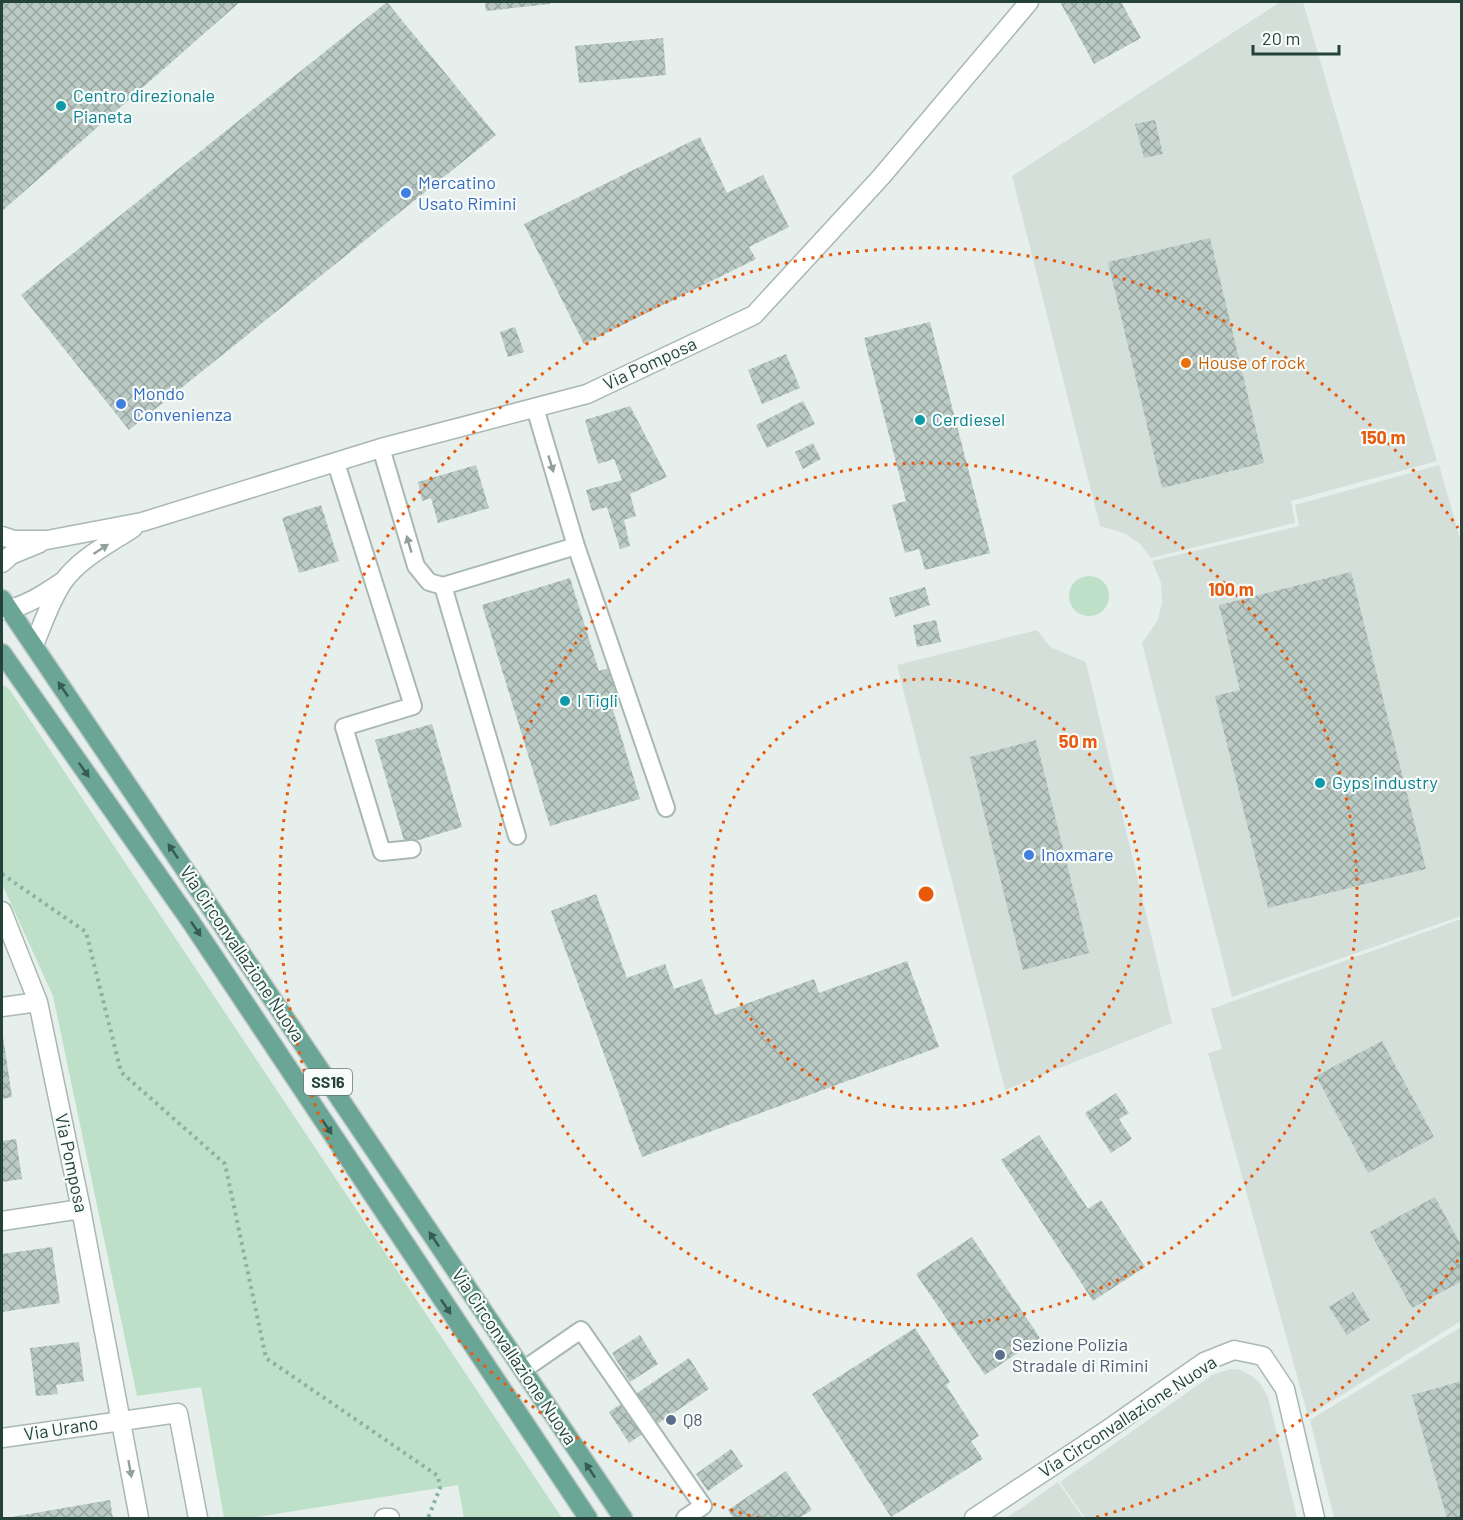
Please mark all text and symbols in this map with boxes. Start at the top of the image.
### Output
scale bar [1253,18,1338,56]
text: 20 m [1262,27,1300,49]
place label: Centro direzionale Pianeta [73,84,215,127]
marker: Centro direzionale Pianeta [54,99,68,113]
place label: Mercatino Usato Rimini [418,171,517,214]
marker: Mercatino Usato Rimini [399,186,413,200]
street label: Via Pomposa [599,332,700,394]
place label: House of rock [1198,351,1305,373]
marker: House of rock [1179,356,1193,370]
place label: Mondo Convenienza [133,382,232,425]
marker: Mondo Convenienza [114,397,128,411]
place label: Cerdiesel [932,408,1005,430]
marker: Cerdiesel [913,413,927,427]
text: 150 m [1361,426,1405,448]
one-way arrow [547,455,556,473]
one-way arrow [404,535,413,553]
one-way arrow [93,544,109,555]
text: 100 m [1208,578,1254,600]
one-way arrow [58,681,69,697]
place label: I Tigli [577,689,618,711]
marker: I Tigli [558,694,572,708]
text: 50 m [1059,730,1097,752]
one-way arrow [78,761,90,777]
place label: Gyps industry [1332,771,1438,793]
marker: Gyps industry [1313,776,1327,790]
one-way arrow [167,842,178,859]
place label: Inoxmare [1041,843,1114,865]
marker: Inoxmare [1022,848,1036,862]
street label: Via Circonvallazione Nuova [176,861,310,1046]
centre of rings [916,884,936,904]
one-way arrow [190,921,202,937]
road number: SS16 [304,1069,352,1095]
street label: Via Pomposa [51,1111,93,1214]
one-way arrow [321,1119,332,1135]
one-way arrow [428,1231,440,1247]
street label: Via Circonvallazione Nuova [448,1264,582,1449]
one-way arrow [440,1299,451,1315]
place label: Sezione Polizia Stradale di Rimini [1012,1333,1149,1376]
marker: Sezione Polizia Stradale di Rimini [993,1348,1007,1362]
street label: Via Circonvallazione Nuova [1034,1350,1221,1482]
place label: Q8 [683,1408,703,1430]
street label: Via Urano [22,1411,99,1445]
marker: Q8 [664,1413,678,1427]
one-way arrow [126,1460,135,1479]
one-way arrow [585,1462,596,1478]

